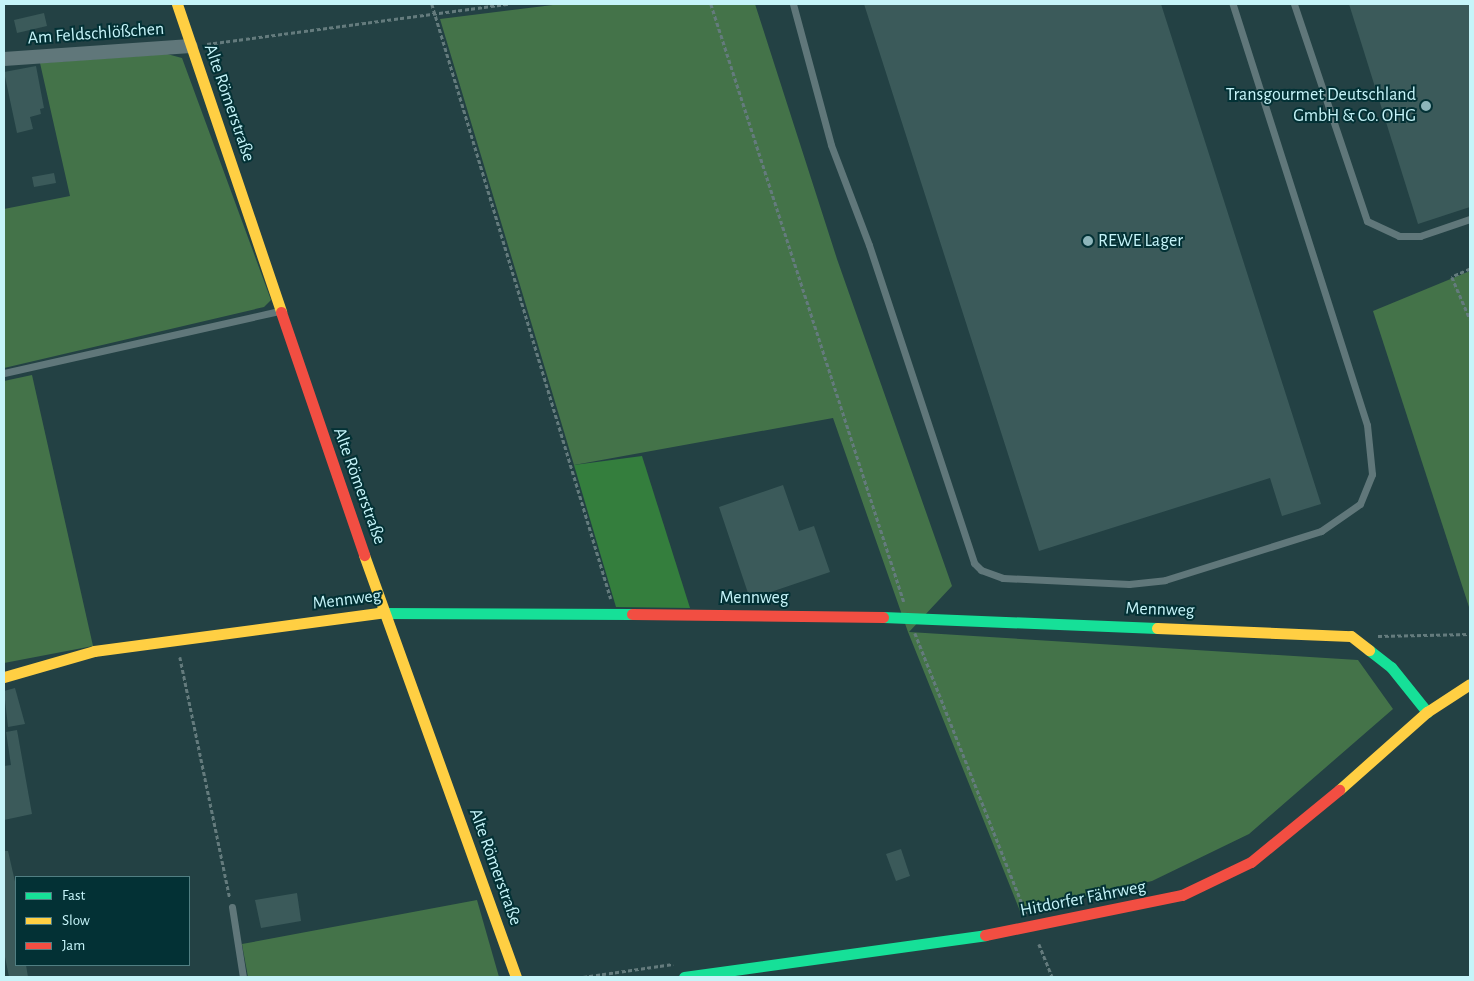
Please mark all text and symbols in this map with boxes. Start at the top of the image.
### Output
street label: Am Feldschlößchen [27,18,165,50]
street label: Alte Römerstraße [199,41,259,165]
place label: Transgourmet Deutschland GmbH & Co. OHG [1226,85,1416,128]
marker: Transgourmet Deutschland GmbH & Co. OHG [1420,100,1432,112]
place label: REWE Lager [1098,230,1183,252]
marker: REWE Lager [1082,235,1094,247]
street label: Alte Römerstraße [328,425,390,547]
street label: Mennweg [311,585,383,615]
street label: Mennweg [720,587,788,609]
street label: Mennweg [1125,598,1195,622]
street label: Alte Römerstraße [464,806,526,928]
legend [15,876,190,966]
street label: Hitdorfer Fährweg [1018,876,1148,922]
text: Fast [62,888,85,903]
text: Slow [62,913,90,928]
text: Jam [62,938,85,953]

